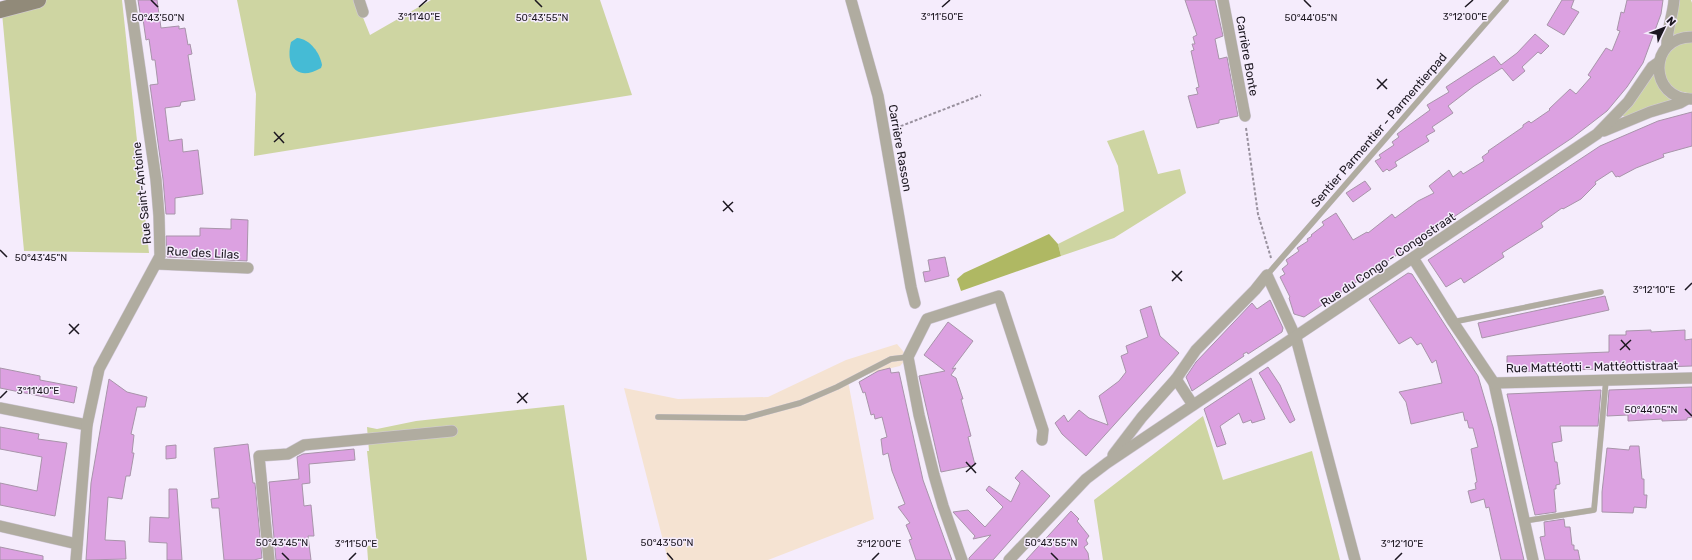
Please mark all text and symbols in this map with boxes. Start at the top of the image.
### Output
north arrow [1644,8,1684,48]
text: 3°11'40"E [398,11,440,23]
text: 3°11'50"E [921,11,963,23]
text: 3°12'00"E [1443,11,1487,23]
text: 50°43'50"N [131,12,185,24]
text: 50°43'55"N [516,12,568,24]
text: 50°44'05"N [1284,12,1338,24]
text: N [1663,14,1678,29]
street label: Carrière Bonte [1233,15,1261,97]
street label: Sentier Parmentier - Parmentierpad [1308,50,1450,210]
street label: Carrière Rasson [885,103,915,193]
street label: Rue Saint-Antoine [130,141,154,245]
street label: Rue du Congo - Congostraat [1318,209,1458,310]
street label: Rue des Lilas [166,244,240,262]
text: 50°43'45"N [15,252,67,264]
text: 3°12'10"E [1633,284,1675,296]
street label: Rue Mattéotti - Mattéottistraat [1506,358,1679,376]
text: 3°11'40"E [17,385,59,397]
text: 50°44'05"N [1624,404,1678,416]
text: 50°43'45"N [256,537,308,549]
text: 50°43'50"N [640,537,694,549]
text: 50°43'55"N [1025,537,1077,549]
text: 3°11'50"E [335,538,377,550]
text: 3°12'00"E [857,538,901,550]
text: 3°12'10"E [1381,538,1423,550]

